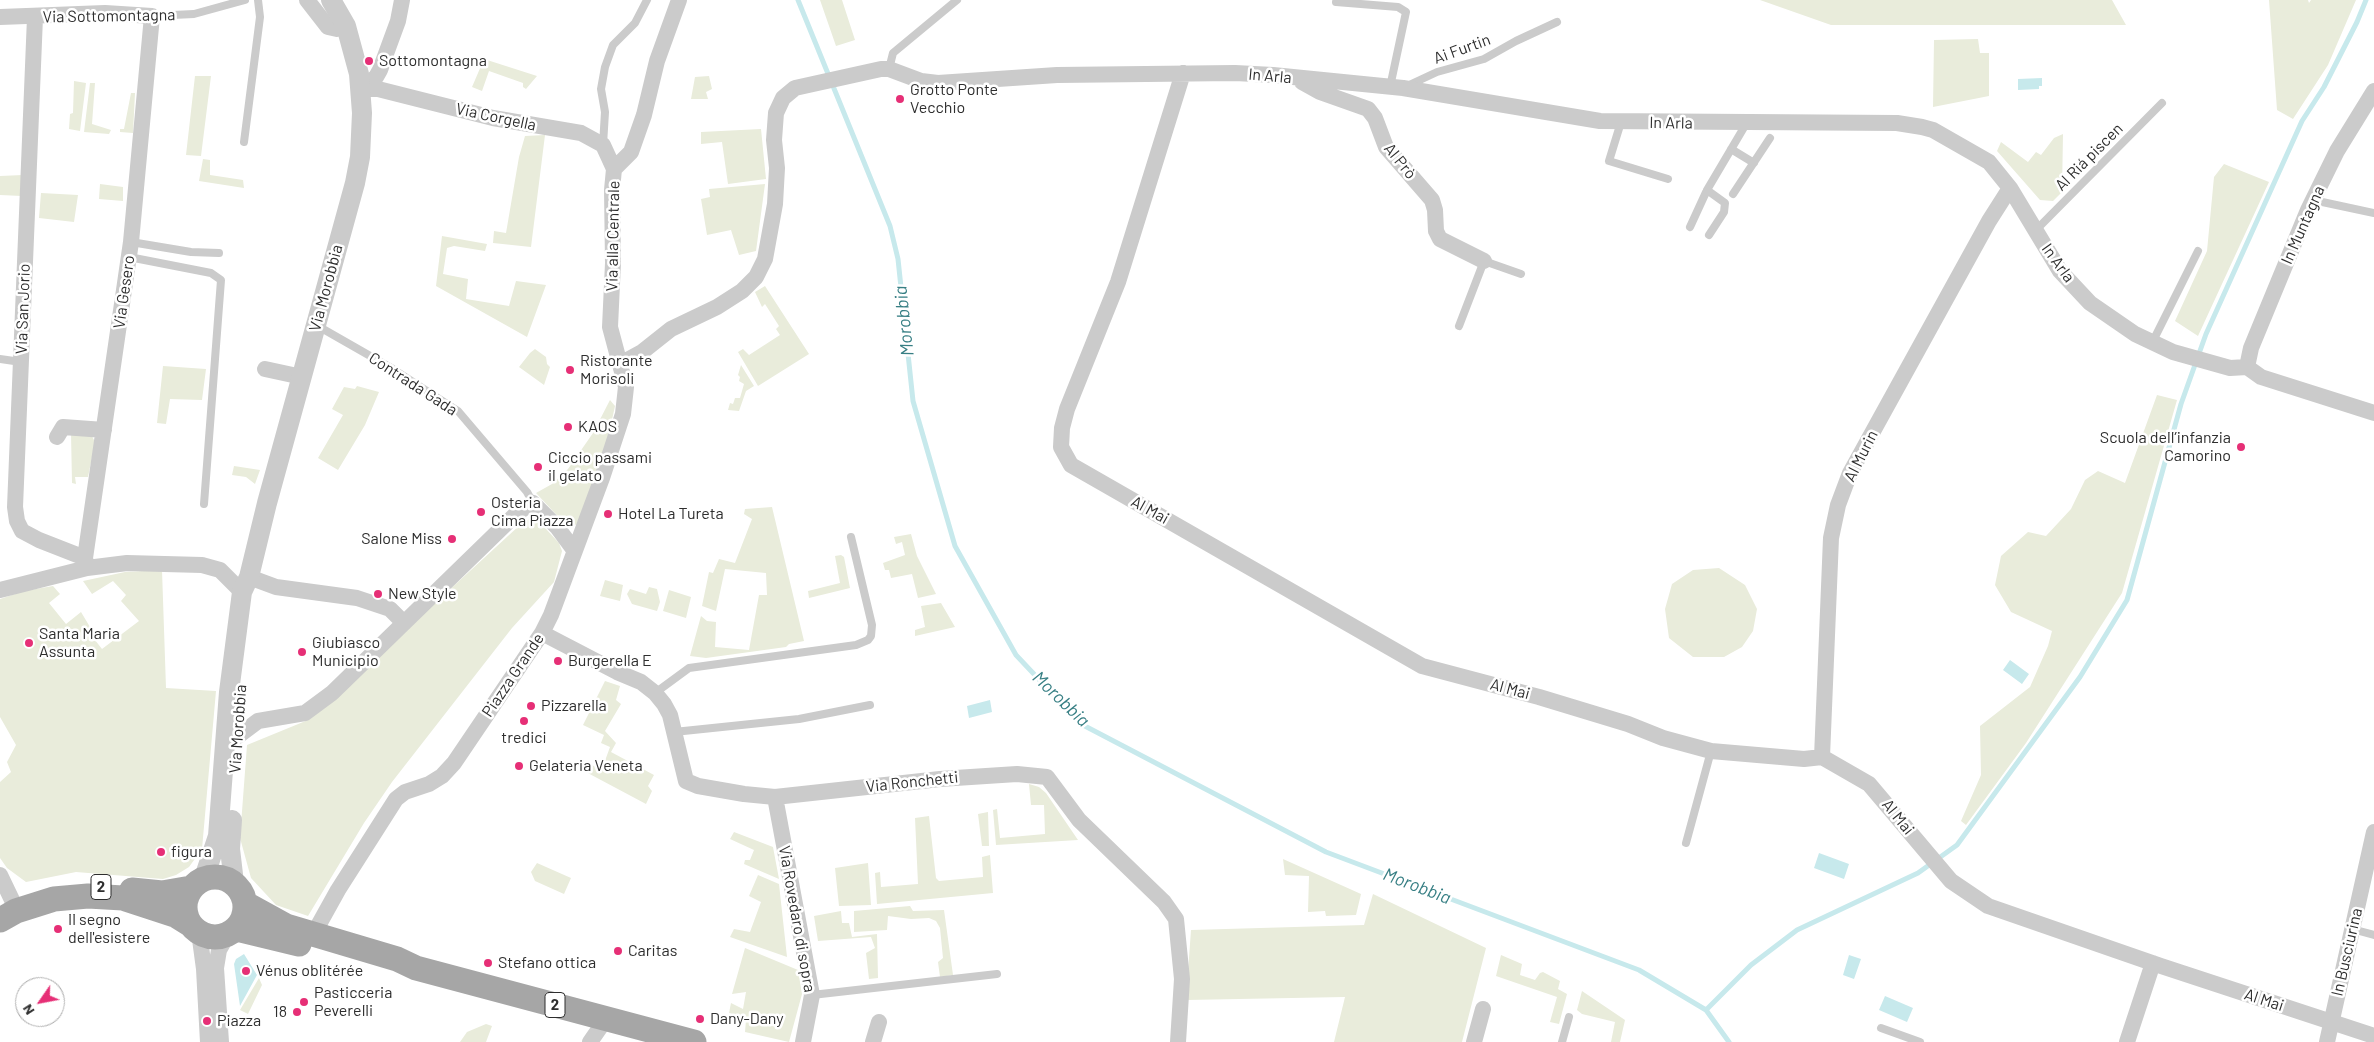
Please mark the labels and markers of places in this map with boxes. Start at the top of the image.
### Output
place label: Sottomontagna [379,51,487,71]
marker: Sottomontagna [363,55,375,67]
place label: Grotto Ponte Vecchio [910,80,998,118]
marker: Grotto Ponte Vecchio [894,93,906,105]
place label: Ristorante Morisoli [580,351,653,389]
marker: Ristorante Morisoli [564,364,576,376]
place label: KAOS [578,417,617,437]
marker: KAOS [562,421,574,433]
place label: Scuola dell’infanzia Camorino [2100,428,2231,466]
marker: Scuola dell’infanzia Camorino [2235,441,2247,453]
place label: Ciccio passami il gelato [548,448,652,486]
marker: Ciccio passami il gelato [532,461,544,473]
place label: Osteria Cima Piazza [491,493,574,531]
place label: Hotel La Tureta [618,504,724,524]
marker: Osteria Cima Piazza [475,506,487,518]
marker: Hotel La Tureta [602,508,614,520]
place label: Salone Miss [361,529,442,549]
marker: Salone Miss [446,533,458,545]
place label: New Style [388,584,457,604]
marker: New Style [372,588,384,600]
place label: Santa Maria Assunta [39,624,120,662]
place label: Giubiasco Municipio [312,633,380,671]
marker: Santa Maria Assunta [23,637,35,649]
marker: Giubiasco Municipio [296,646,308,658]
place label: Burgerella E [568,651,652,671]
marker: Burgerella E [552,655,564,667]
place label: Pizzarella [541,696,607,716]
marker: Pizzarella [525,700,537,712]
marker: tredici [518,715,530,727]
place label: tredici [501,728,547,748]
place label: Gelateria Veneta [529,756,643,776]
marker: Gelateria Veneta [513,760,525,772]
place label: figura [171,842,212,862]
marker: figura [155,846,167,858]
place label: Il segno dell'esistere [68,910,150,948]
marker: Il segno dell'esistere [52,923,64,935]
place label: Caritas [628,941,677,961]
marker: Caritas [612,945,624,957]
place label: Stefano ottica [498,953,596,973]
marker: Stefano ottica [482,957,494,969]
place label: Vénus oblitérée [256,961,363,981]
marker: Vénus oblitérée [240,965,252,977]
place label: Pasticceria Peverelli [314,983,392,1021]
marker: Pasticceria Peverelli [298,996,310,1008]
place label: 18 [273,1002,287,1022]
marker: 18 [291,1006,303,1018]
place label: Dany-Dany [710,1009,784,1029]
place label: Piazza [217,1011,261,1031]
marker: Dany-Dany [694,1013,706,1025]
marker: Piazza [201,1015,213,1027]

